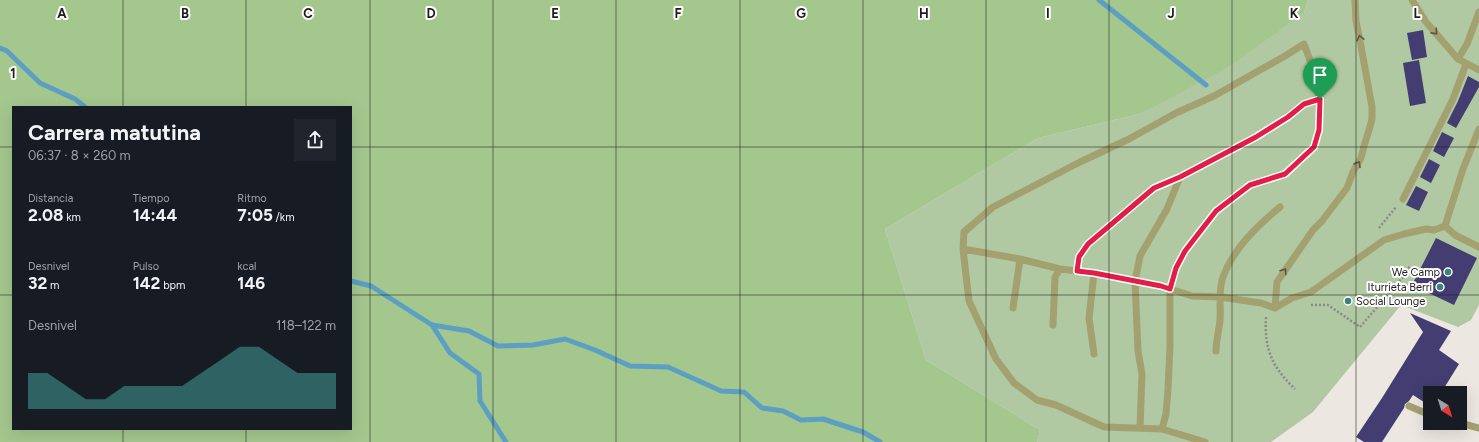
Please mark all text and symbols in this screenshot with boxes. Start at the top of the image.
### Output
text: A [57,6,67,21]
text: B [181,6,189,21]
text: C [303,6,313,21]
text: D [426,6,436,21]
text: E [551,6,559,21]
text: F [674,6,682,21]
text: G [796,6,806,21]
text: H [919,6,929,21]
text: I [1046,6,1050,21]
text: J [1167,6,1175,21]
text: K [1290,6,1299,21]
text: L [1414,6,1421,21]
one-way arrow [1430,27,1437,35]
one-way arrow [1356,35,1364,41]
pin [1303,58,1337,99]
icon: arrive [1309,64,1331,86]
text: 1 [10,66,16,81]
text: Carrera matutina [28,119,201,146]
button: share [294,119,336,161]
text: 06:37 · 8 × 260 m [28,148,131,163]
one-way arrow [1353,161,1360,168]
text: Distancia [28,192,73,205]
text: Tiempo [133,192,170,205]
text: Ritmo [237,192,267,205]
text: 2.08 [28,205,63,225]
text: 14:44 [133,205,177,225]
text: 7:05 [237,205,273,225]
text: km [63,211,81,224]
text: /km [273,211,295,224]
text: Desnivel [28,260,69,273]
text: Pulso [133,260,159,273]
text: kcal [237,260,257,273]
place label: We Camp [1392,266,1440,279]
marker: We Camp [1443,267,1453,277]
one-way arrow [1279,268,1287,275]
text: 32 [28,273,47,293]
text: 142 [133,273,160,293]
text: 146 [237,273,265,293]
text: m [47,279,59,292]
text: bpm [160,279,185,292]
place label: Iturrieta Berri [1368,281,1432,294]
marker: Iturrieta Berri [1435,282,1445,292]
place label: Social Lounge [1356,295,1425,308]
marker: Social Lounge [1343,296,1353,306]
text: Desnivel [28,318,77,333]
text: 118–122 m [276,318,336,333]
north arrow [1423,386,1467,430]
map controls [1423,386,1467,430]

